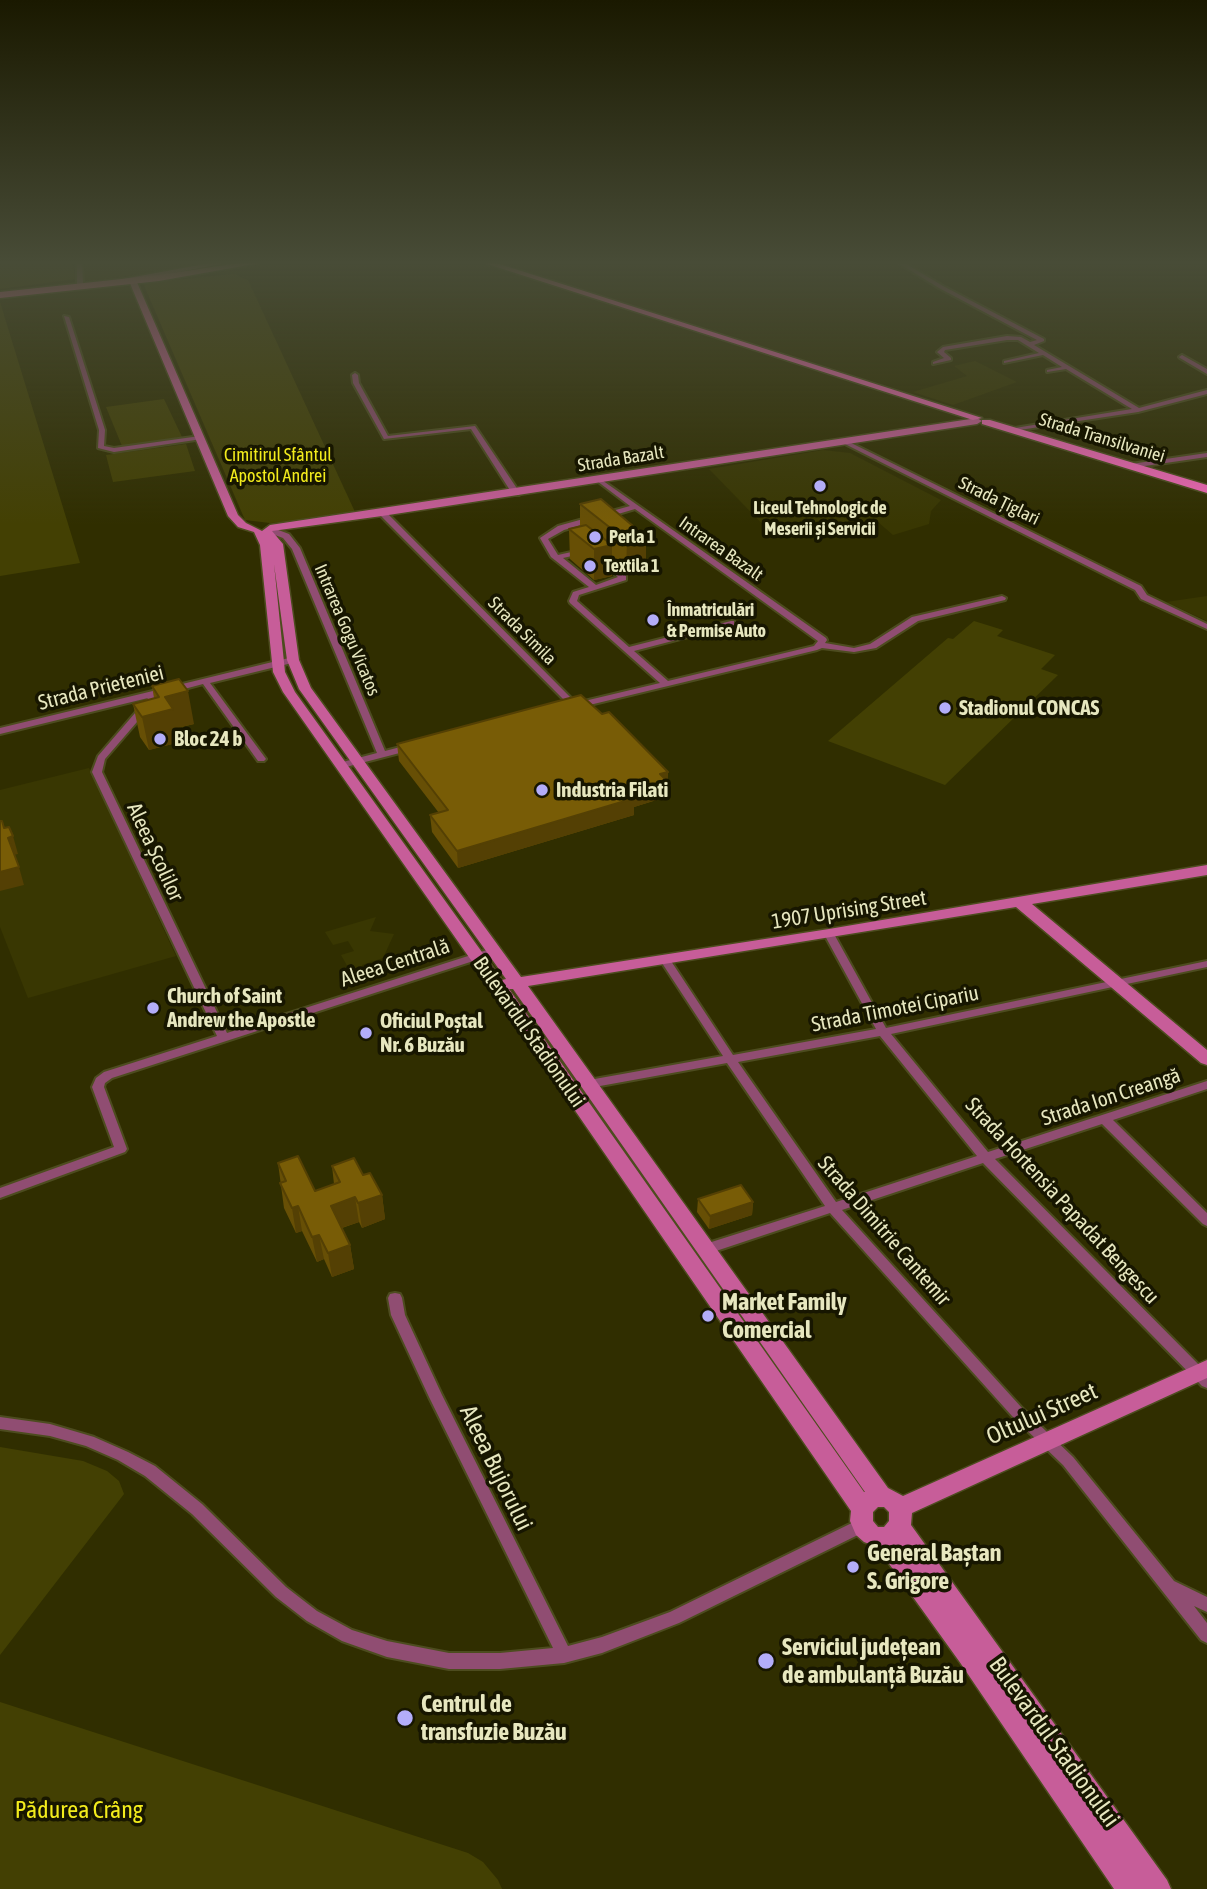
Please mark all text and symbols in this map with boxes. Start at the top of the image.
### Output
street label: Strada Transilvaniei [1037,409,1167,467]
street label: Strada Bazalt [576,442,666,476]
park label: Cimitirul Sfântul Apostol Andrei [224,444,332,486]
street label: Strada Țiglari [955,472,1043,530]
marker: Liceul Tehnologic de Meserii și Servicii [812,478,828,494]
place label: Liceul Tehnologic de Meserii și Servicii [753,497,887,540]
street label: Intrarea Bazalt [675,512,767,586]
place label: Perla 1 [609,526,655,548]
marker: Perla 1 [587,529,603,545]
place label: Textila 1 [604,555,659,577]
marker: Textila 1 [582,558,598,574]
street label: Intrarea Gogu Vicatos [310,561,384,699]
street label: Strada Simila [483,592,561,670]
place label: Înmatriculări & Permise Auto [667,599,766,642]
marker: Înmatriculări & Permise Auto [645,612,661,628]
street label: Strada Prieteniei [36,660,166,716]
place label: Stadionul CONCAS [959,695,1099,721]
marker: Stadionul CONCAS [937,700,953,716]
place label: Bloc 24 b [174,726,242,752]
marker: Bloc 24 b [152,731,168,747]
place label: Industria Filati [556,777,668,803]
marker: Industria Filati [534,782,550,798]
street label: Aleea Școlilor [121,799,189,905]
street label: 1907 Uprising Street [770,885,928,935]
street label: Aleea Centrală [337,934,453,992]
street label: Bulevardul Stadionului [468,952,590,1112]
street label: Strada Timotei Cipariu [809,980,981,1038]
place label: Church of Saint Andrew the Apostle [167,983,315,1033]
marker: Church of Saint Andrew the Apostle [145,1000,161,1016]
place label: Oficiul Poștal Nr. 6 Buzău [380,1008,483,1058]
marker: Oficiul Poștal Nr. 6 Buzău [358,1025,374,1041]
street label: Strada Ion Creangă [1038,1063,1184,1131]
street label: Strada Hortensia Papadat Bengescu [960,1093,1164,1309]
street label: Strada Dimitrie Cantemir [812,1151,956,1311]
place label: Market Family Comercial [722,1288,847,1344]
marker: Market Family Comercial [700,1308,716,1324]
street label: Oltului Street [982,1377,1102,1451]
street label: Aleea Bujorului [453,1401,539,1535]
place label: General Baștan S. Grigore [867,1539,1001,1595]
marker: General Baștan S. Grigore [845,1559,861,1575]
place label: Serviciul județean de ambulanță Buzău [782,1633,964,1689]
marker: Serviciul județean de ambulanță Buzău [756,1651,776,1671]
street label: Bulevardul Stadionului [983,1651,1125,1833]
place label: Centrul de transfuzie Buzău [421,1690,567,1746]
marker: Centrul de transfuzie Buzău [395,1708,415,1728]
park label: Pădurea Crâng [15,1796,143,1824]

